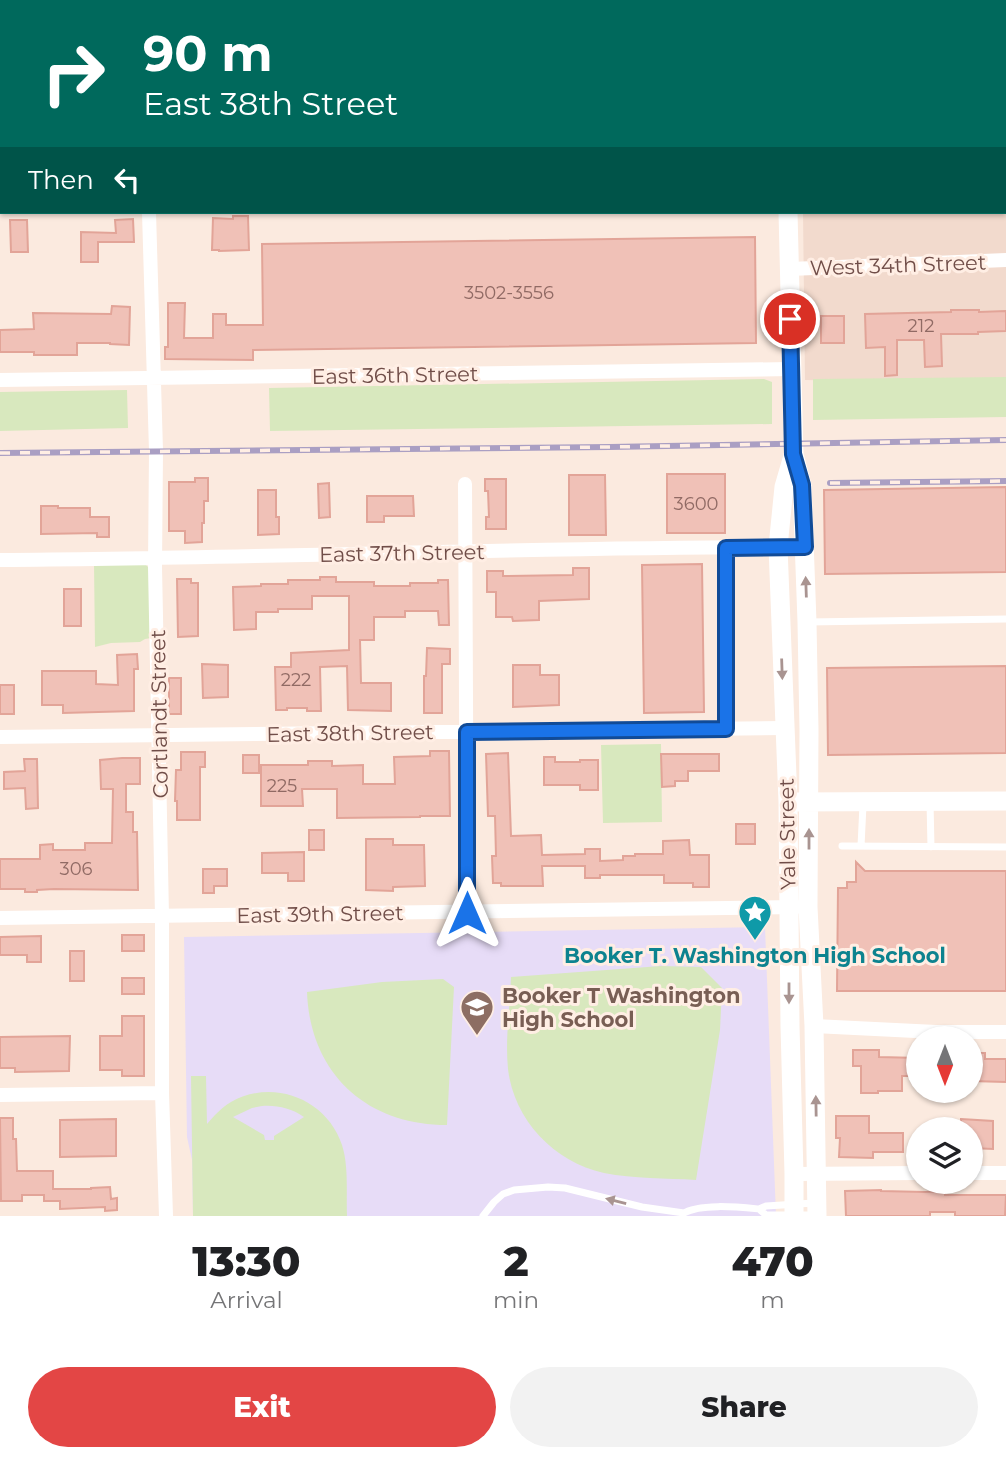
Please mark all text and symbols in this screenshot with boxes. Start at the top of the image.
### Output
text: 90 m [143,24,273,83]
icon: right [28,28,119,119]
text: East 38th Street [143,84,398,123]
icon: left [108,161,146,199]
text: Then [28,164,94,196]
street label: West 34th Street [809,249,987,281]
house number: 3502-3556 [464,282,554,304]
pin [760,289,820,349]
icon: arrive [771,300,809,338]
house number: 212 [908,315,934,337]
street label: East 36th Street [311,361,479,389]
house number: 3600 [674,493,718,515]
street label: East 37th Street [319,539,485,567]
one-way arrow [800,575,811,597]
street label: Cortlandt Street [145,629,173,799]
one-way arrow [777,658,788,680]
house number: 222 [281,669,311,691]
street label: East 38th Street [266,719,434,747]
house number: 225 [267,775,297,797]
street label: Yale Street [774,778,800,890]
one-way arrow [803,827,815,849]
house number: 306 [59,858,93,880]
position arrow [430,876,504,950]
place icon: Booker T. Washington High School [736,893,774,942]
street label: East 39th Street [236,900,404,928]
place label: Booker T. Washington High School [564,943,946,968]
one-way arrow [784,982,795,1004]
place label: Booker T Washington High School [502,983,741,1032]
school or university icon: Booker T Washington High School [458,988,496,1037]
north arrow [906,1026,984,1102]
map controls [906,1026,983,1194]
one-way arrow [810,1094,822,1116]
button: layers [906,1117,983,1194]
one-way arrow [605,1195,627,1206]
text: 13:30 [192,1235,301,1287]
text: 2 [503,1235,529,1287]
text: 470 [731,1235,814,1287]
text: Arrival [210,1286,283,1314]
text: min [493,1286,539,1314]
text: m [760,1286,785,1314]
button: Exit [28,1367,496,1447]
button: Share [510,1367,978,1447]

